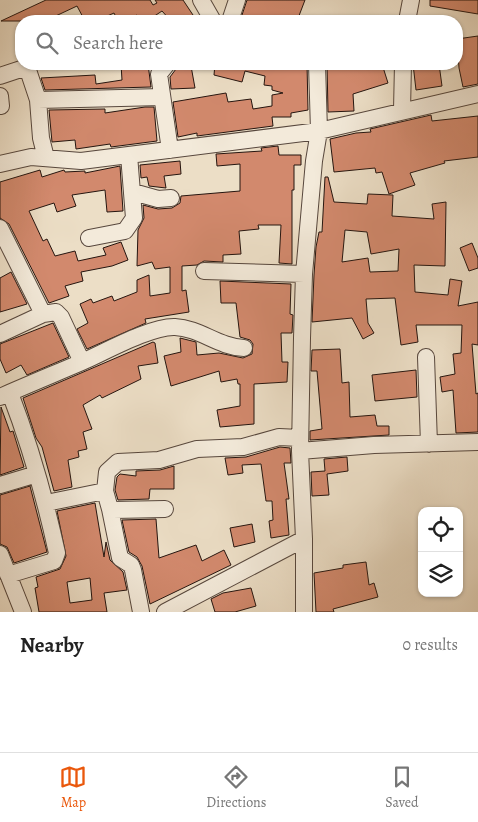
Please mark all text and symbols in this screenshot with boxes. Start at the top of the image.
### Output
search box [15,15,463,70]
icon: search [33,29,61,57]
text: Search here [73,30,163,56]
map controls [418,507,463,597]
button: locate [418,507,463,552]
button: layers [418,552,463,597]
text: Nearby [20,631,83,659]
text: 0 results [402,634,458,656]
tab: Map [59,763,87,812]
tab: Directions [206,763,266,812]
tab: Saved [385,763,419,812]

